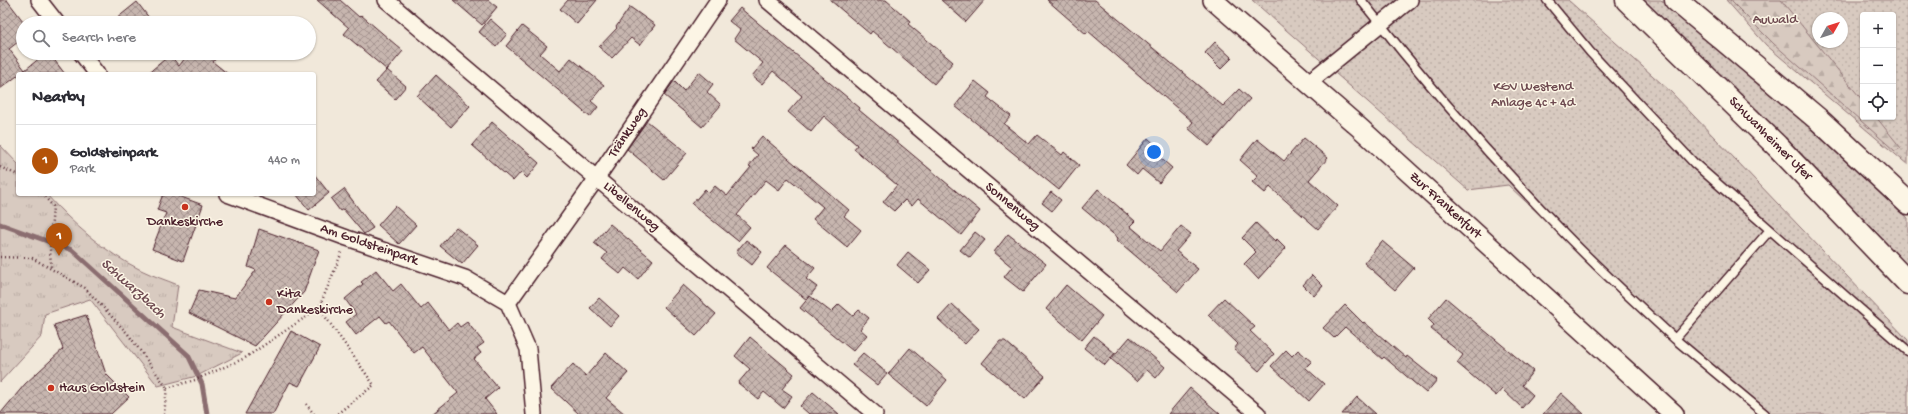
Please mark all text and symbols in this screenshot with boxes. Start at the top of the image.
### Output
park label: Auwald [1753,12,1799,29]
north arrow [1812,12,1848,48]
map controls [1860,12,1896,120]
button: + [1860,12,1896,48]
search box [16,16,316,60]
icon: search [30,27,52,49]
text: Search here [62,29,136,47]
button: − [1860,48,1896,84]
park label: KGV Westend Anlage 4c + 4d [1491,79,1577,112]
button: locate [1860,84,1896,120]
text: Nearby [32,88,85,108]
street label: Schwanheimer Ufer [1724,93,1816,185]
street label: Tränkweg [604,105,651,162]
your location [1144,142,1164,162]
text: Goldsteinpark [70,144,157,162]
text: 1 [42,153,48,168]
text: 440 m [268,153,300,168]
text: Park [70,162,95,177]
street label: Zur Frankenfurt [1405,169,1486,244]
street label: Libellenweg [599,178,663,236]
street label: Sonnenweg [981,179,1043,235]
marker: Dankeskirche [180,202,190,212]
place label: Dankeskirche [146,214,224,231]
street label: Am Goldsteinpark [318,220,422,270]
pin: 1 [46,223,72,256]
water label: Schwarzbach [97,255,170,324]
place label: Kita Dankeskirche [276,286,354,319]
marker: Kita Dankeskirche [264,297,274,307]
place label: Haus Goldstein [59,380,145,397]
marker: Haus Goldstein [46,383,56,393]

